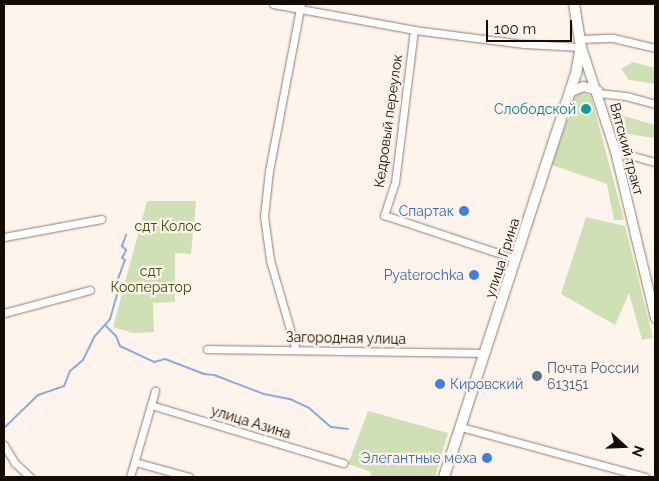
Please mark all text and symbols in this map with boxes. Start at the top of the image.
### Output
scale bar [489,10,575,42]
text: 100 m [494,20,536,38]
street label: Кедровый переулок [370,53,406,189]
place label: Слободской [494,101,576,117]
street label: Вятский тракт [607,101,647,197]
marker: Слободской [580,103,592,115]
place label: Спартак [399,203,454,219]
marker: Спартак [458,205,470,217]
street label: улица Грина [481,216,523,300]
park label: сдт Колос [135,218,201,234]
park label: сдт Кооператор [110,263,192,296]
place label: Pyaterochka [384,267,464,283]
marker: Pyaterochka [468,269,480,281]
street label: Загородная улица [286,329,406,347]
place label: Почта России 613151 [547,360,639,392]
marker: Почта России 613151 [531,370,543,382]
place label: Кировский [450,376,523,392]
marker: Кировский [434,378,446,390]
street label: улица Азина [209,402,293,442]
north arrow [599,421,649,471]
text: N [629,443,647,459]
place label: Элегантные меха [361,450,477,466]
marker: Элегантные меха [481,452,493,464]

